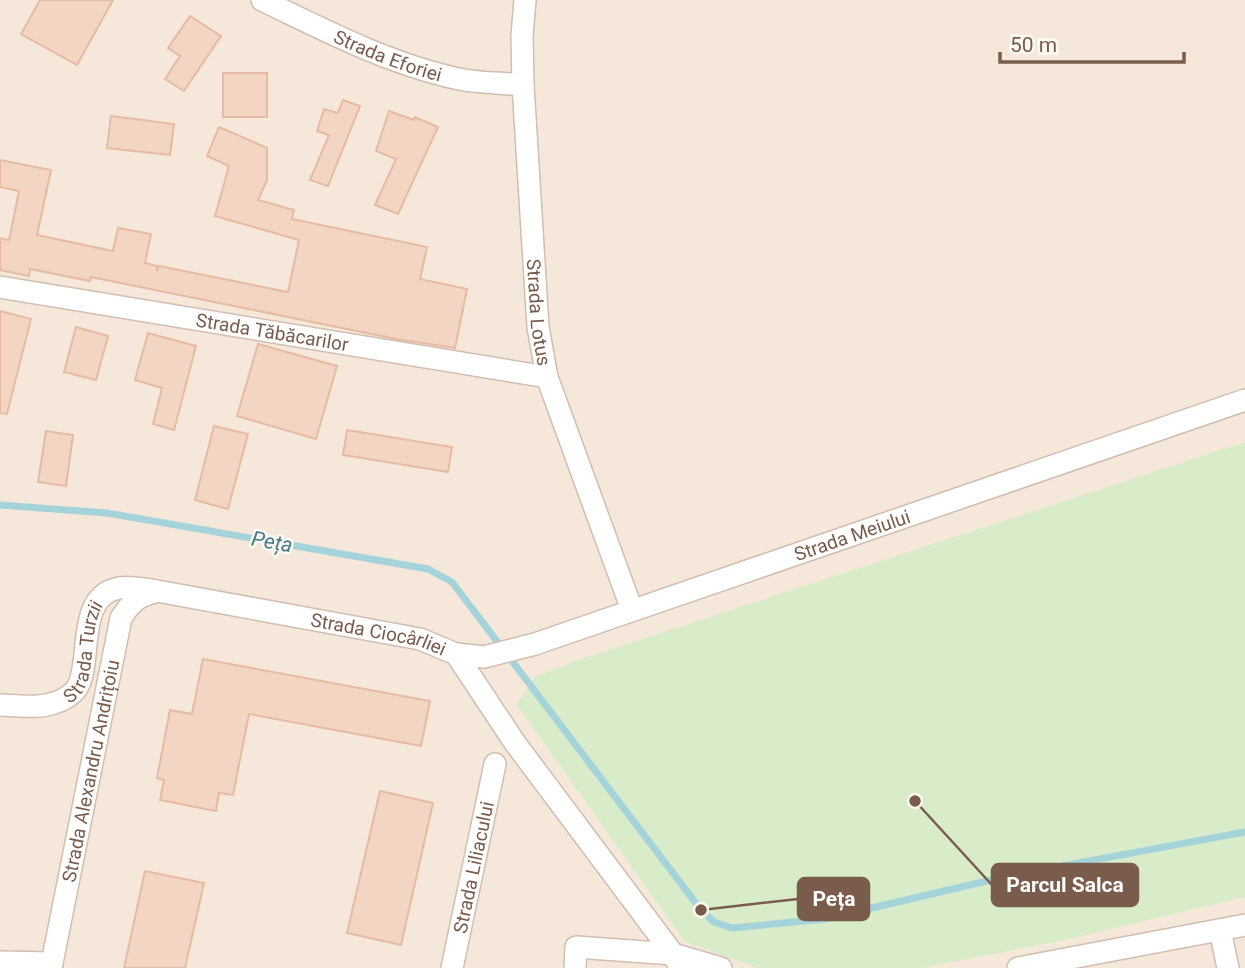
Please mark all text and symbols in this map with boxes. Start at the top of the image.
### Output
scale bar [1000,21,1184,65]
street label: Strada Eforiei [330,25,444,86]
text: 50 m [1010,33,1057,57]
street label: Strada Lotus [522,258,556,368]
street label: Strada Tăbăcarilor [194,308,351,356]
street label: Strada Meiului [791,505,913,566]
water label: Peța [250,527,294,557]
street label: Strada Turzii [59,596,107,708]
street label: Strada Ciocârliei [309,608,450,661]
street label: Strada Alexandru Andrițoiu [57,658,124,884]
street label: Strada Liliacului [449,799,499,935]
callout: Parcul Salca [992,864,1138,906]
text: Parcul Salca [1006,873,1124,897]
callout: Peța [798,878,869,920]
text: Peța [812,887,856,911]

